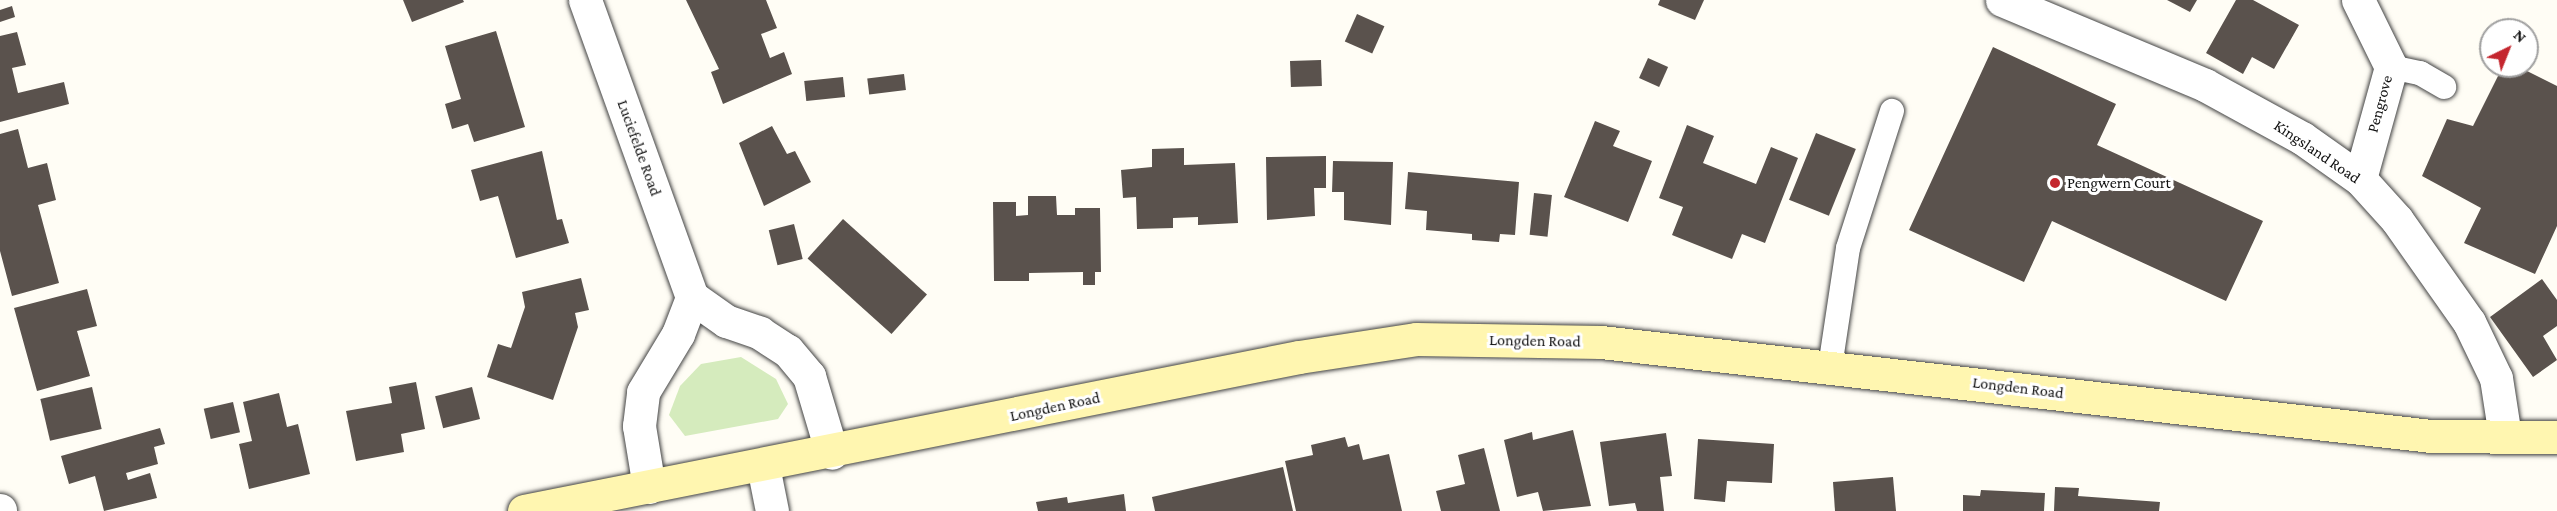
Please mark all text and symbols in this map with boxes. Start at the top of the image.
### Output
north arrow [2479,18,2539,78]
text: N [2510,26,2530,46]
street label: Pengrove [2363,73,2397,135]
street label: Luciefelde Road [613,97,665,199]
street label: Kingsland Road [2270,116,2364,188]
place label: Pengwern Court [2067,173,2171,193]
marker: Pengwern Court [2048,176,2062,190]
street label: Longden Road [1489,331,1581,351]
street label: Longden Road [1971,373,2065,403]
street label: Longden Road [1008,388,1102,426]

